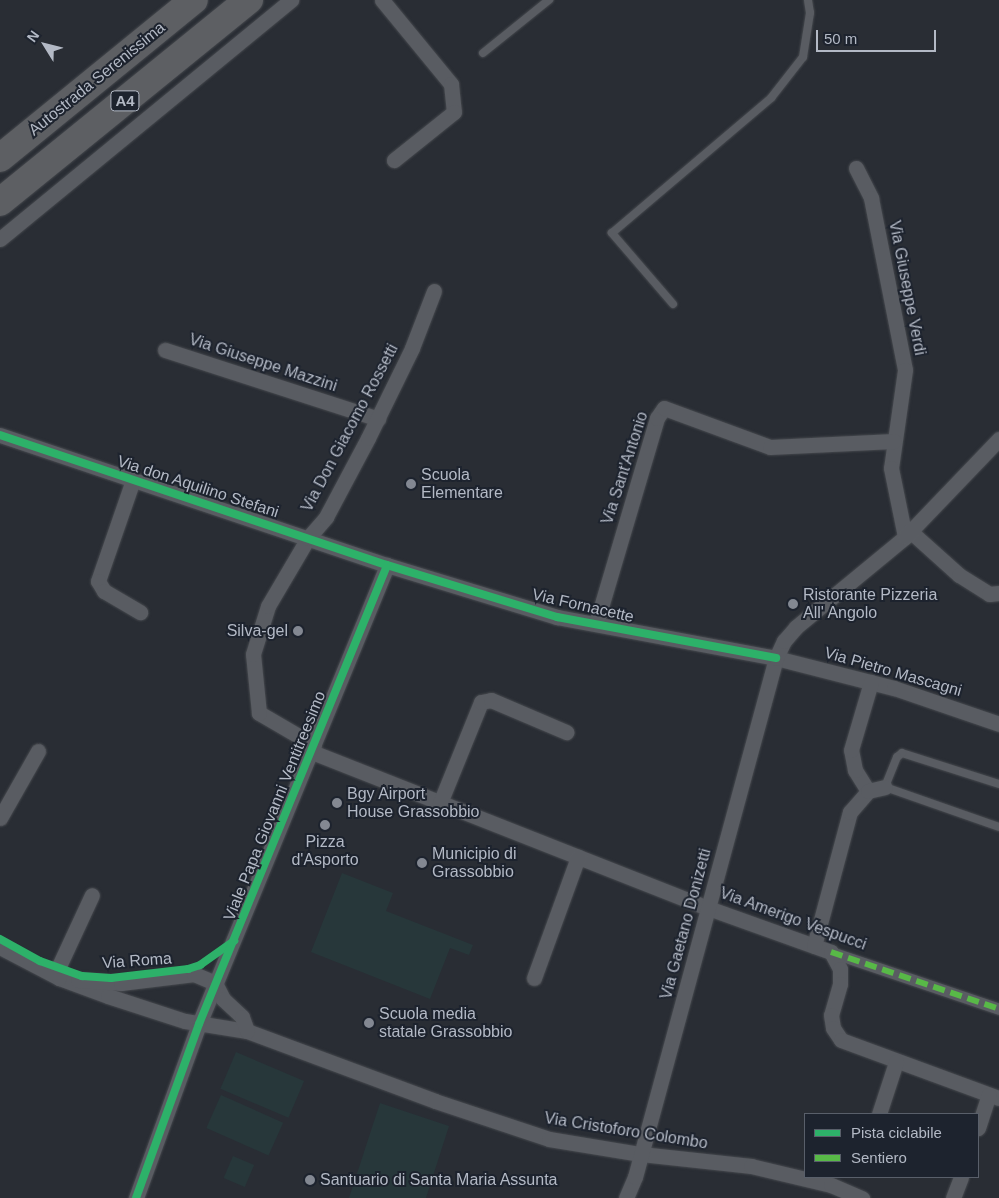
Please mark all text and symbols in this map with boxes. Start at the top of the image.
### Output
street label: Autostrada Serenissima [25,18,169,140]
north arrow [20,20,70,70]
scale bar [819,20,939,52]
text: N [23,27,42,45]
text: 50 m [824,30,857,47]
road number: A4 [110,88,140,114]
street label: Via Giuseppe Verdi [885,219,929,357]
street label: Via Giuseppe Mazzini [187,330,339,396]
street label: Via Don Giacomo Rossetti [298,341,402,515]
street label: Via Sant'Antonio [598,409,652,527]
street label: Via don Aquilino Stefani [114,452,282,522]
place label: Scuola Elementare [421,465,503,503]
marker: Scuola Elementare [405,478,417,490]
street label: Via Fornacette [530,585,636,627]
place label: Ristorante Pizzeria All' Angolo [803,585,937,623]
marker: Ristorante Pizzeria All' Angolo [787,598,799,610]
place label: Silva-gel [227,621,288,641]
marker: Silva-gel [292,625,304,637]
street label: Via Pietro Mascagni [822,643,964,701]
street label: Viale Papa Giovanni Ventitreesimo [220,688,330,924]
place label: Bgy Airport House Grassobbio [347,784,480,822]
marker: Bgy Airport House Grassobbio [331,797,343,809]
marker: Pizza d'Asporto [319,819,331,831]
place label: Pizza d'Asporto [291,832,359,870]
place label: Municipio di Grassobbio [432,844,516,882]
street label: Via Gaetano Donizetti [657,846,715,1002]
marker: Municipio di Grassobbio [416,857,428,869]
street label: Via Amerigo Vespucci [717,883,869,955]
street label: Via Roma [101,949,173,973]
place label: Scuola media statale Grassobbio [379,1004,512,1042]
marker: Scuola media statale Grassobbio [363,1017,375,1029]
street label: Via Cristoforo Colombo [543,1109,709,1153]
legend [804,1113,979,1178]
text: Pista ciclabile [851,1124,942,1141]
text: Sentiero [851,1149,907,1166]
place label: Santuario di Santa Maria Assunta [320,1170,558,1190]
marker: Santuario di Santa Maria Assunta [304,1174,316,1186]

